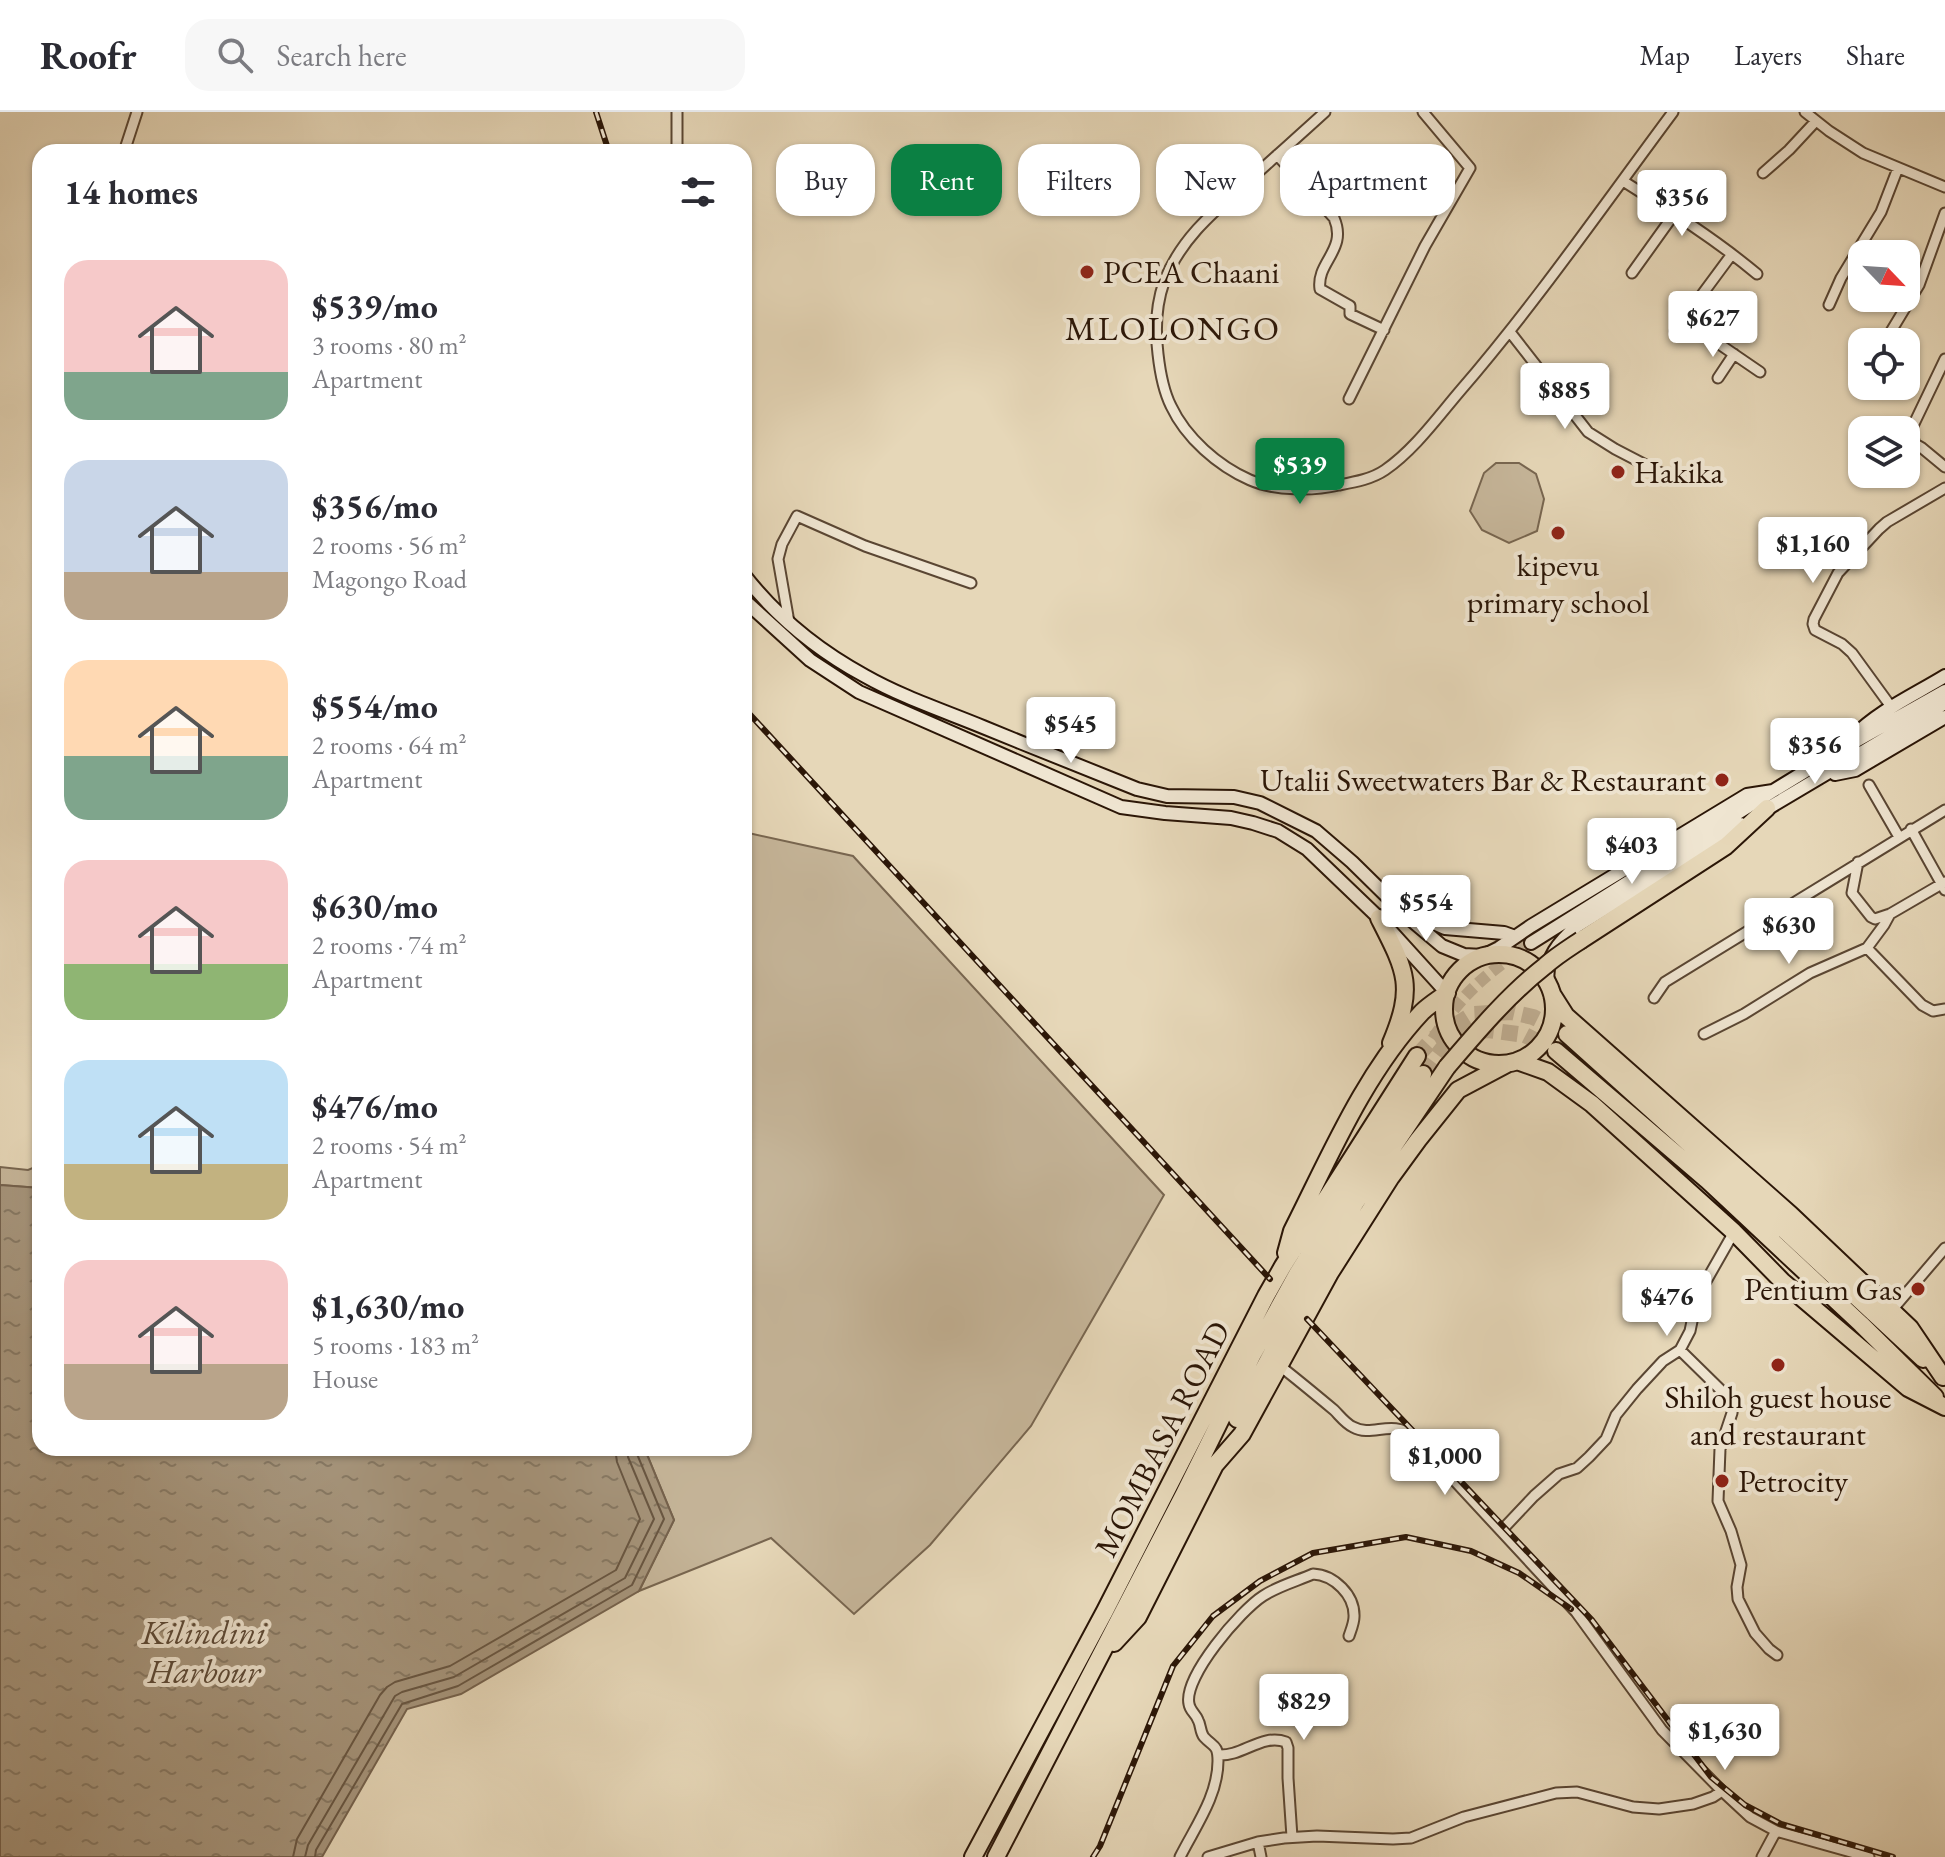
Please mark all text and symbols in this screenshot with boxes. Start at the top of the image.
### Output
search box [185,19,745,91]
text: Roofr [40,31,137,80]
icon: search [213,33,257,77]
text: Search here [277,36,407,75]
text: Map [1640,37,1690,73]
text: Layers [1734,37,1802,73]
text: Share [1846,37,1905,73]
chip: Buy [776,144,875,216]
chip: Rent [891,144,1002,216]
chip: Filters [1018,144,1140,216]
chip: New [1156,144,1264,216]
chip: Apartment [1280,144,1455,216]
text: 14 homes [64,170,198,214]
icon: filters [676,170,720,214]
pin: $356 [1635,170,1729,238]
text: $356 [1655,179,1709,213]
north arrow [1848,240,1920,312]
map controls [1848,240,1920,488]
place label: PCEA Chaani [1103,251,1280,293]
marker: PCEA Chaani [1078,263,1096,281]
text: $539/mo [312,284,438,328]
pin: $627 [1666,291,1760,359]
icon: home [128,292,224,388]
text: $627 [1686,300,1740,334]
district label: MLOLONGO [1065,306,1281,350]
text: 3 rooms · 80 m² [312,328,467,362]
button: locate [1848,328,1920,400]
text: Apartment [312,362,422,396]
pin: $885 [1518,363,1612,431]
text: $885 [1538,372,1592,406]
button: layers [1848,416,1920,488]
pin: $539 [1253,438,1347,506]
text: $539 [1273,447,1327,481]
place label: Hakika [1634,451,1724,493]
marker: Hakika [1609,463,1627,481]
text: $356/mo [312,484,438,528]
icon: home [128,492,224,588]
pin: $1,160 [1748,517,1878,585]
marker: kipevu primary school [1549,524,1567,542]
text: $1,160 [1776,526,1850,560]
text: 2 rooms · 56 m² [312,528,467,562]
place label: kipevu primary school [1467,544,1650,623]
text: Magongo Road [312,562,467,596]
text: $554/mo [312,684,438,728]
icon: home [128,692,224,788]
pin: $545 [1024,697,1118,765]
text: $545 [1044,706,1098,740]
pin: $356 [1768,718,1862,786]
text: $356 [1788,727,1842,761]
text: 2 rooms · 64 m² [312,728,467,762]
place label: Utalii Sweetwaters Bar & Restaurant [1260,759,1706,801]
text: Apartment [312,762,422,796]
marker: Utalii Sweetwaters Bar & Restaurant [1713,771,1731,789]
pin: $403 [1585,818,1679,886]
text: $403 [1605,827,1659,861]
pin: $554 [1379,875,1473,943]
text: $630/mo [312,884,438,928]
text: $554 [1399,884,1453,918]
icon: home [128,892,224,988]
pin: $630 [1742,898,1836,966]
text: $630 [1762,907,1816,941]
text: 2 rooms · 74 m² [312,928,467,962]
text: Apartment [312,962,422,996]
text: $476/mo [312,1084,438,1128]
icon: home [128,1092,224,1188]
text: 2 rooms · 54 m² [312,1128,467,1162]
text: Apartment [312,1162,422,1196]
place label: Pentium Gas [1744,1268,1902,1310]
pin: $476 [1620,1270,1714,1338]
text: $476 [1640,1279,1694,1313]
marker: Pentium Gas [1909,1280,1927,1298]
text: $1,630/mo [312,1284,464,1328]
icon: home [128,1292,224,1388]
street label: MOMBASA ROAD [1085,1314,1239,1564]
text: 5 rooms · 183 m² [312,1328,479,1362]
marker: Shiloh guest house and restaurant [1769,1356,1787,1374]
text: House [312,1362,378,1396]
place label: Shiloh guest house and restaurant [1664,1376,1892,1455]
pin: $1,000 [1380,1429,1510,1497]
text: $1,000 [1408,1438,1482,1472]
place label: Petrocity [1738,1460,1849,1502]
marker: Petrocity [1713,1472,1731,1490]
water label: Kilindini Harbour [141,1610,267,1693]
pin: $829 [1257,1674,1351,1742]
text: $829 [1277,1683,1331,1717]
pin: $1,630 [1660,1704,1790,1772]
text: $1,630 [1688,1713,1762,1747]

